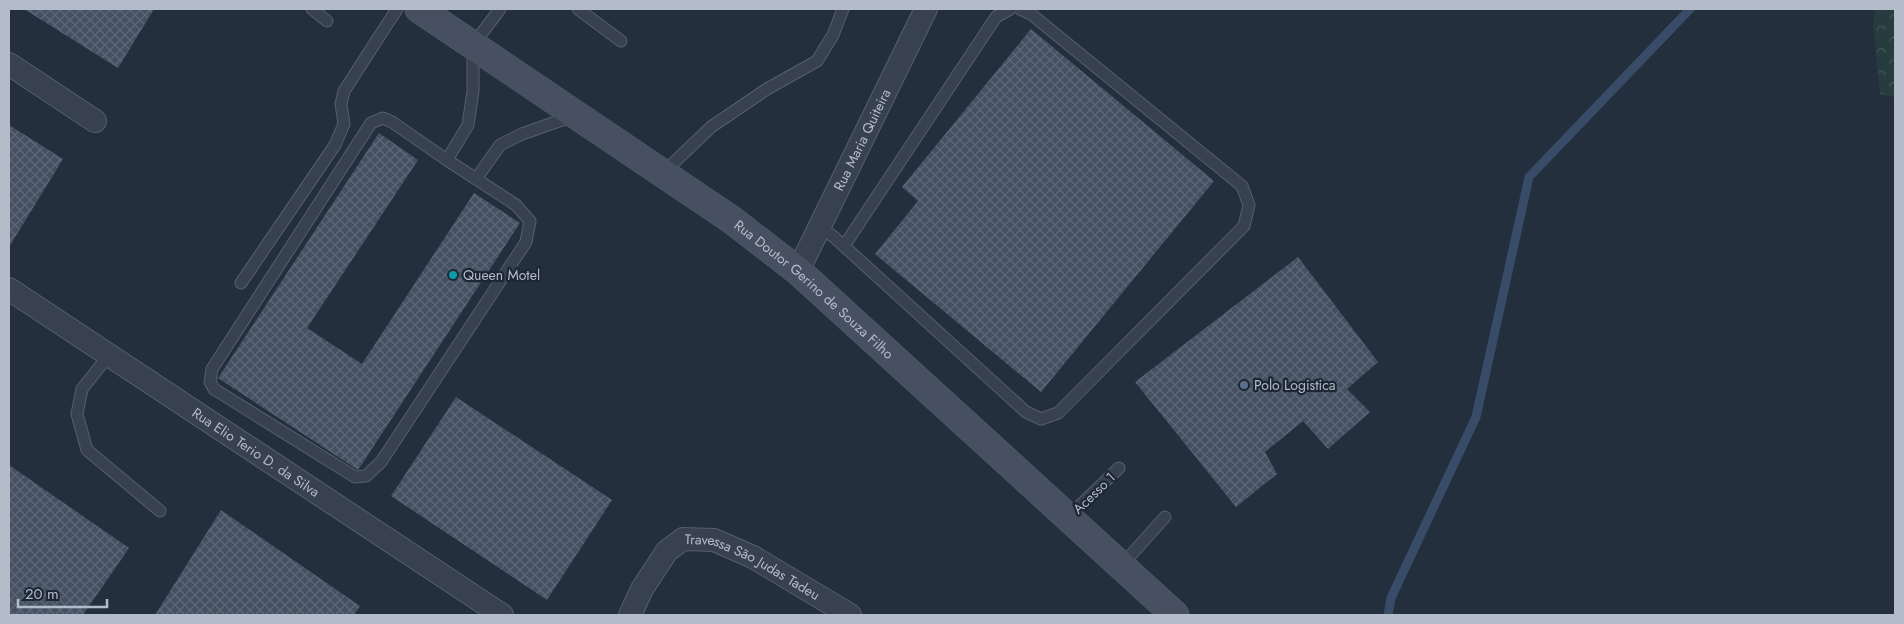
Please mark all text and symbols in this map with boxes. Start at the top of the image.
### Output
street label: Rua Maria Quiteira [829,85,896,194]
street label: Rua Doutor Gerino de Souza Filho [730,215,898,364]
place label: Queen Motel [463,265,540,285]
marker: Queen Motel [447,269,459,281]
place label: Polo Logistica [1254,375,1336,395]
marker: Polo Logistica [1238,379,1250,391]
street label: Rua Elio Terio D. da Silva [188,403,324,502]
street label: Acesso 1 [1068,468,1120,518]
street label: Travessa São Judas Tadeu [684,529,824,605]
scale bar [18,576,106,608]
text: 20 m [25,583,59,605]

